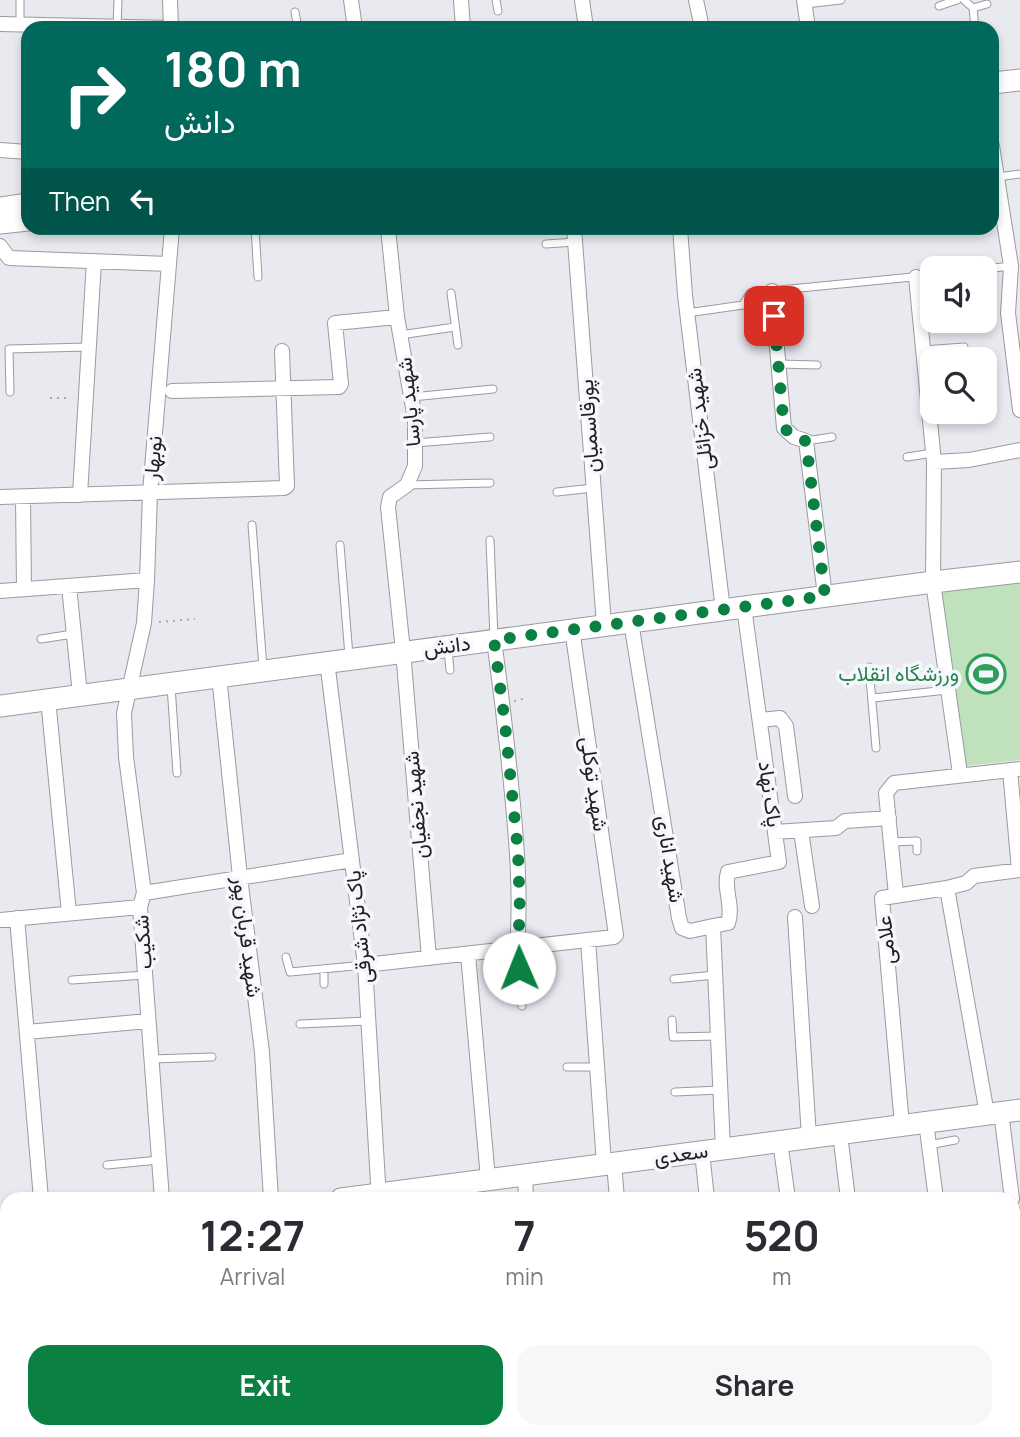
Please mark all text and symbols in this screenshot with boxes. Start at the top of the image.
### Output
text: 180 m [164,35,302,102]
icon: right [49,49,140,140]
text: دانش [164,99,235,143]
icon: left [124,182,162,220]
text: Then [49,183,110,219]
map controls [920,256,997,424]
button: sound [920,256,997,333]
pin [744,286,804,346]
icon: arrive [755,297,793,335]
button: search [920,347,997,424]
street label: شهید پارسا [389,356,428,448]
street label: شهید خزائلی [679,367,719,472]
street label: پورقاسمیان [571,378,606,474]
street label: نوبهار [136,434,168,482]
street label: دانش [422,628,472,662]
sports icon: ورزشگاه انقلاب [965,653,1007,695]
place label: ورزشگاه انقلاب [838,659,959,687]
street label: شهید توکلی [574,735,615,833]
street label: شهید نجفیان [396,750,434,860]
street label: پاک نهاد [752,759,789,829]
street label: شهید اناری [650,813,692,905]
street label: پاک نژاد شرقی [338,869,379,985]
street label: شهید قربان پور [226,874,269,999]
street label: شکیب [126,914,158,970]
street label: علامی [869,915,901,966]
position arrow [482,931,556,1005]
street label: سعدی [652,1135,710,1171]
text: 12:27 [200,1206,305,1264]
text: 7 [513,1206,536,1264]
text: 520 [744,1206,820,1264]
text: Arrival [220,1260,285,1292]
text: min [505,1260,544,1292]
text: m [772,1260,792,1292]
button: Exit [28,1345,503,1425]
button: Share [517,1345,992,1425]

